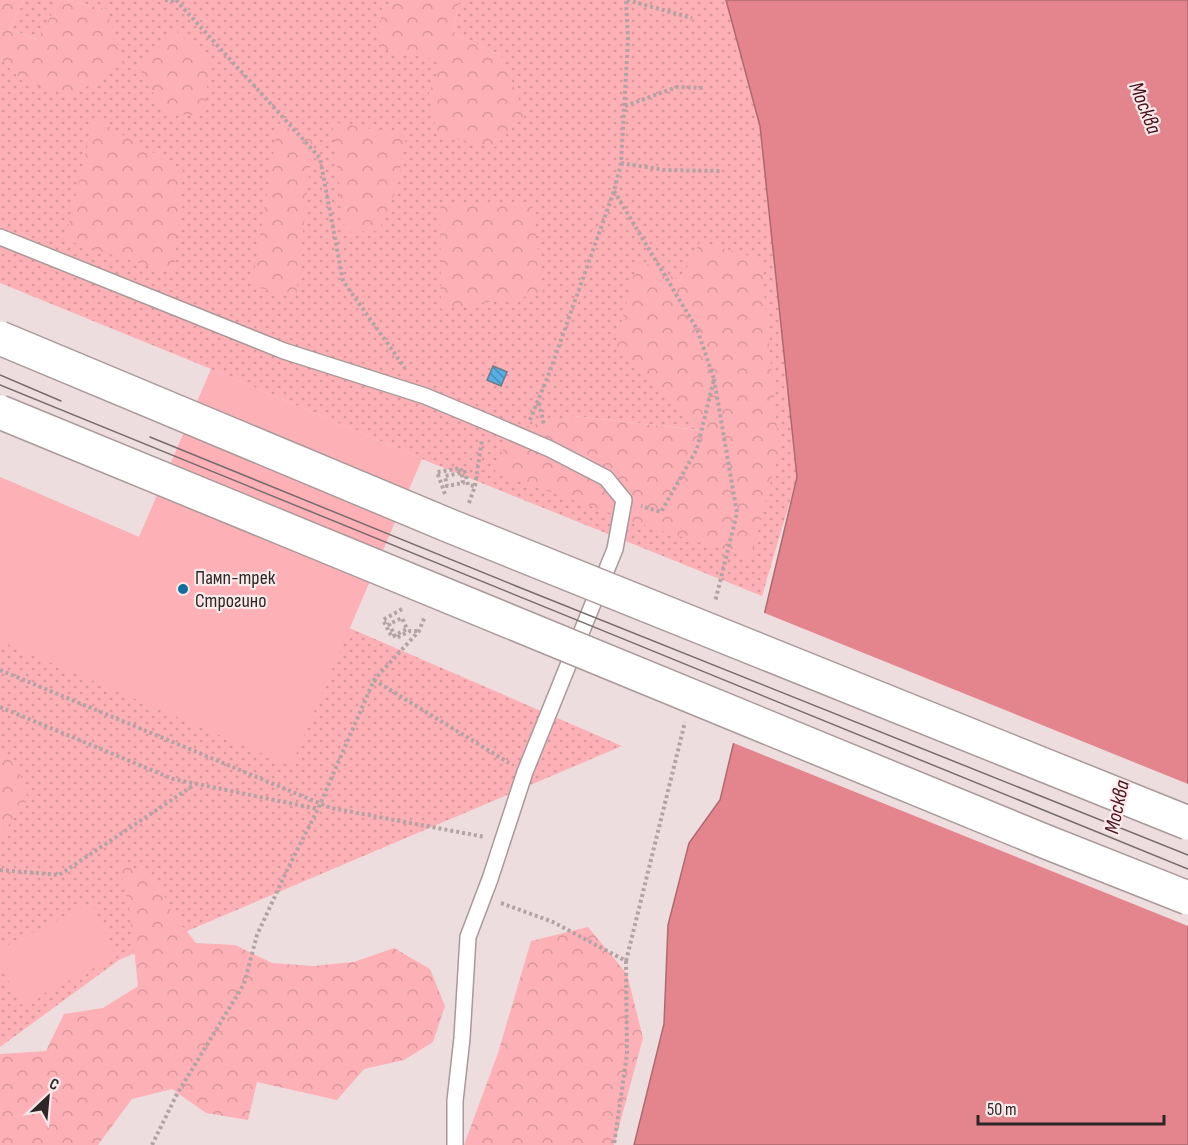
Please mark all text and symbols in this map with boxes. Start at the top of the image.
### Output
water label: Москва [1123,78,1167,138]
place label: Памп-трек Строгино [195,566,276,613]
marker: Памп-трек Строгино [176,582,190,596]
water label: Москва [1099,778,1135,836]
north arrow [18,1067,78,1127]
text: С [46,1075,62,1095]
scale bar [978,1088,1164,1126]
text: 50 m [987,1099,1017,1120]

